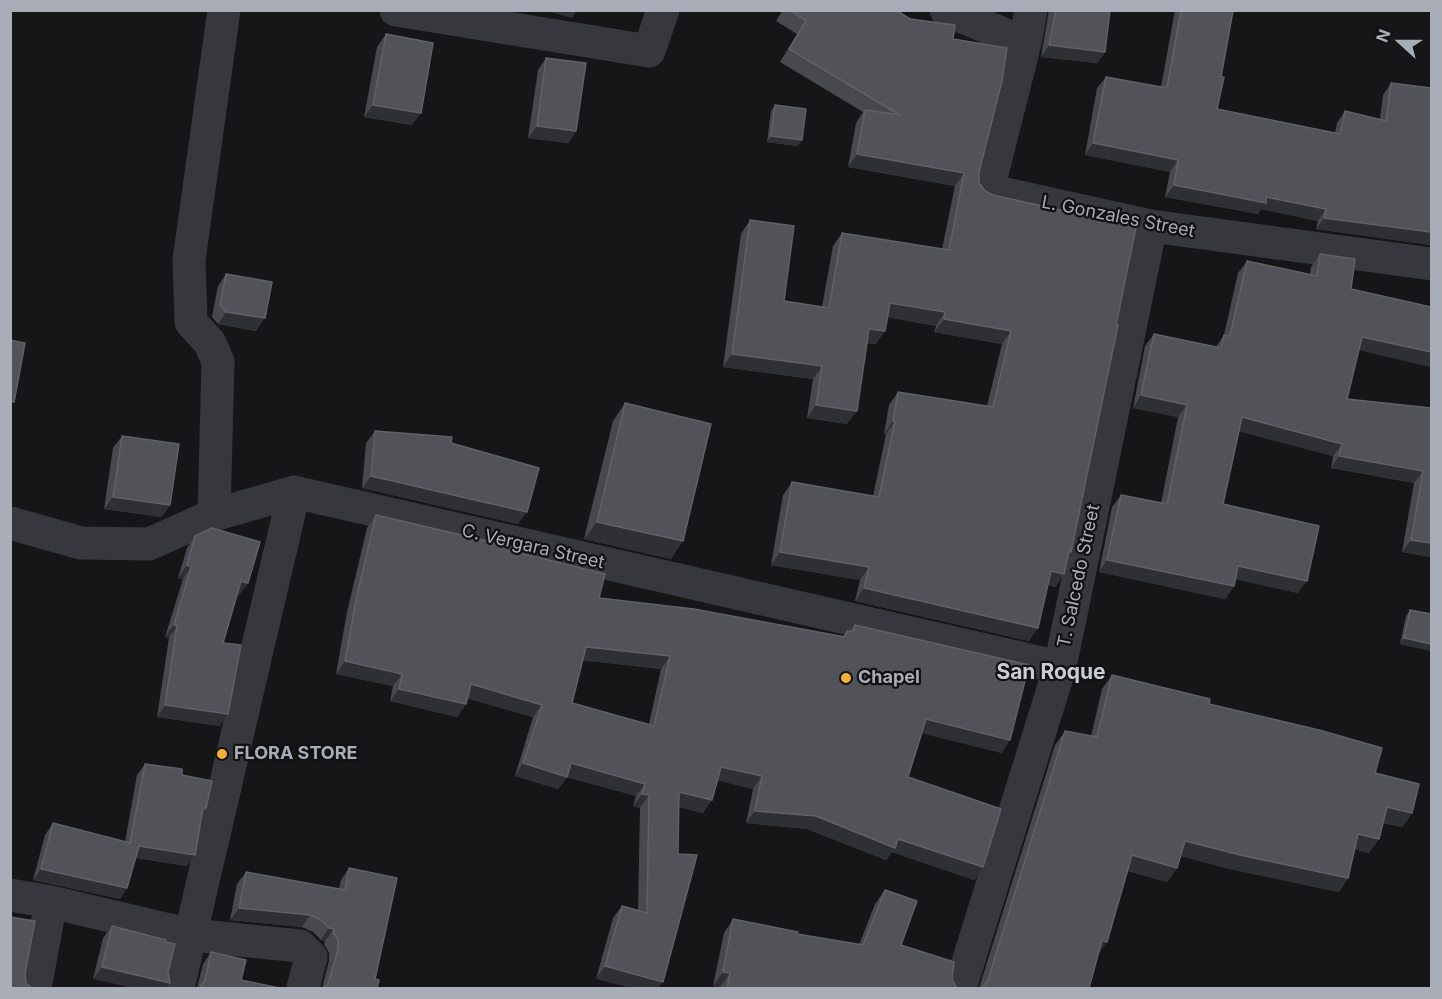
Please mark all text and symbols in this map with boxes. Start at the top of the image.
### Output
north arrow [1370,12,1430,72]
text: N [1372,26,1395,45]
street label: L. Gonzales Street [1040,192,1196,242]
street label: T. Salcedo Street [1053,502,1105,650]
street label: C. Vergara Street [460,520,606,574]
district label: San Roque [996,660,1106,686]
place label: Chapel [858,667,920,689]
marker: Chapel [839,671,853,685]
place label: FLORA STORE [234,743,357,765]
marker: FLORA STORE [215,747,229,761]

